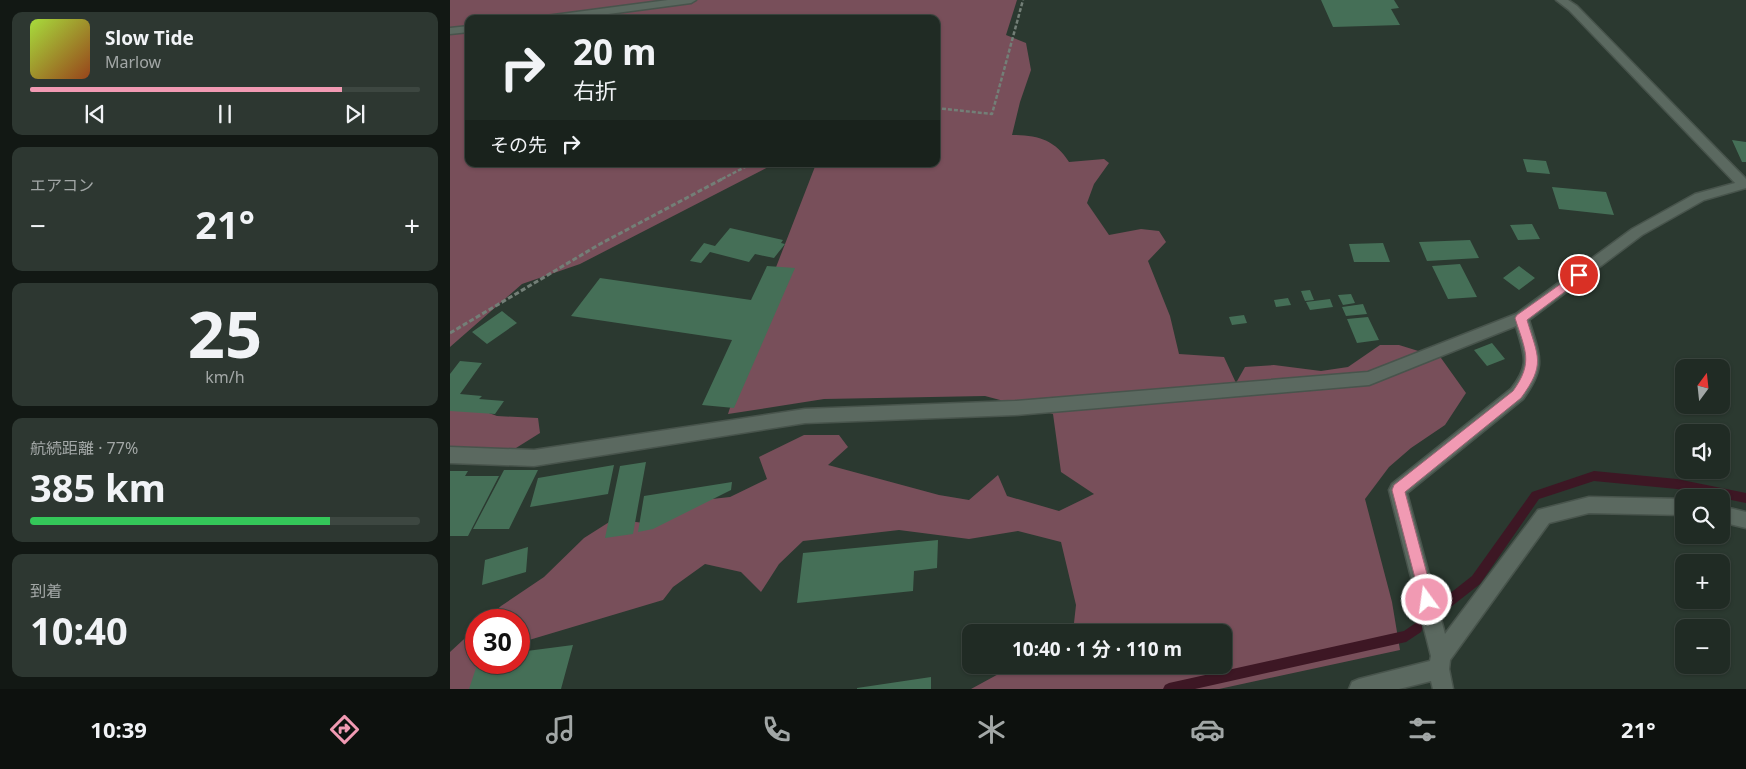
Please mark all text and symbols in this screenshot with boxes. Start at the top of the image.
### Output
text: Slow Tide [105,25,194,51]
text: 20 m [573,28,656,75]
icon: right [490,35,555,100]
text: Marlow [105,51,161,73]
text: 右折 [573,75,617,105]
icon: previous [81,100,109,128]
icon: pause [211,100,239,128]
icon: next [341,100,369,128]
icon: right [557,130,585,158]
text: その先 [490,132,547,158]
text: エアコン [30,174,94,196]
text: 21° [195,198,255,250]
text: − [30,206,46,244]
text: + [404,206,420,244]
pin [1558,254,1600,296]
icon: arrive [1565,261,1593,289]
text: 25 [188,289,262,377]
north arrow [1675,359,1730,414]
map controls [1675,359,1730,674]
text: km/h [205,366,245,388]
button: sound [1675,424,1730,479]
text: 航続距離 · 77% [30,437,138,459]
text: 385 km [30,461,166,513]
button: search [1675,489,1730,544]
button: + [1675,554,1730,609]
position arrow [1400,573,1452,625]
text: 到着 [30,580,62,602]
text: 10:40 [30,604,128,656]
speed limit sign: 30 [465,609,530,674]
button: − [1675,619,1730,674]
text: 10:40 · 1 分 · 110 m [1012,636,1182,662]
icon: directions [327,712,362,747]
icon: music [543,712,578,747]
icon: phone [759,712,794,747]
icon: climate [974,712,1009,747]
icon: car [1190,712,1225,747]
icon: filters [1405,712,1440,747]
text: 10:39 [90,714,147,744]
text: 21° [1621,714,1656,744]

